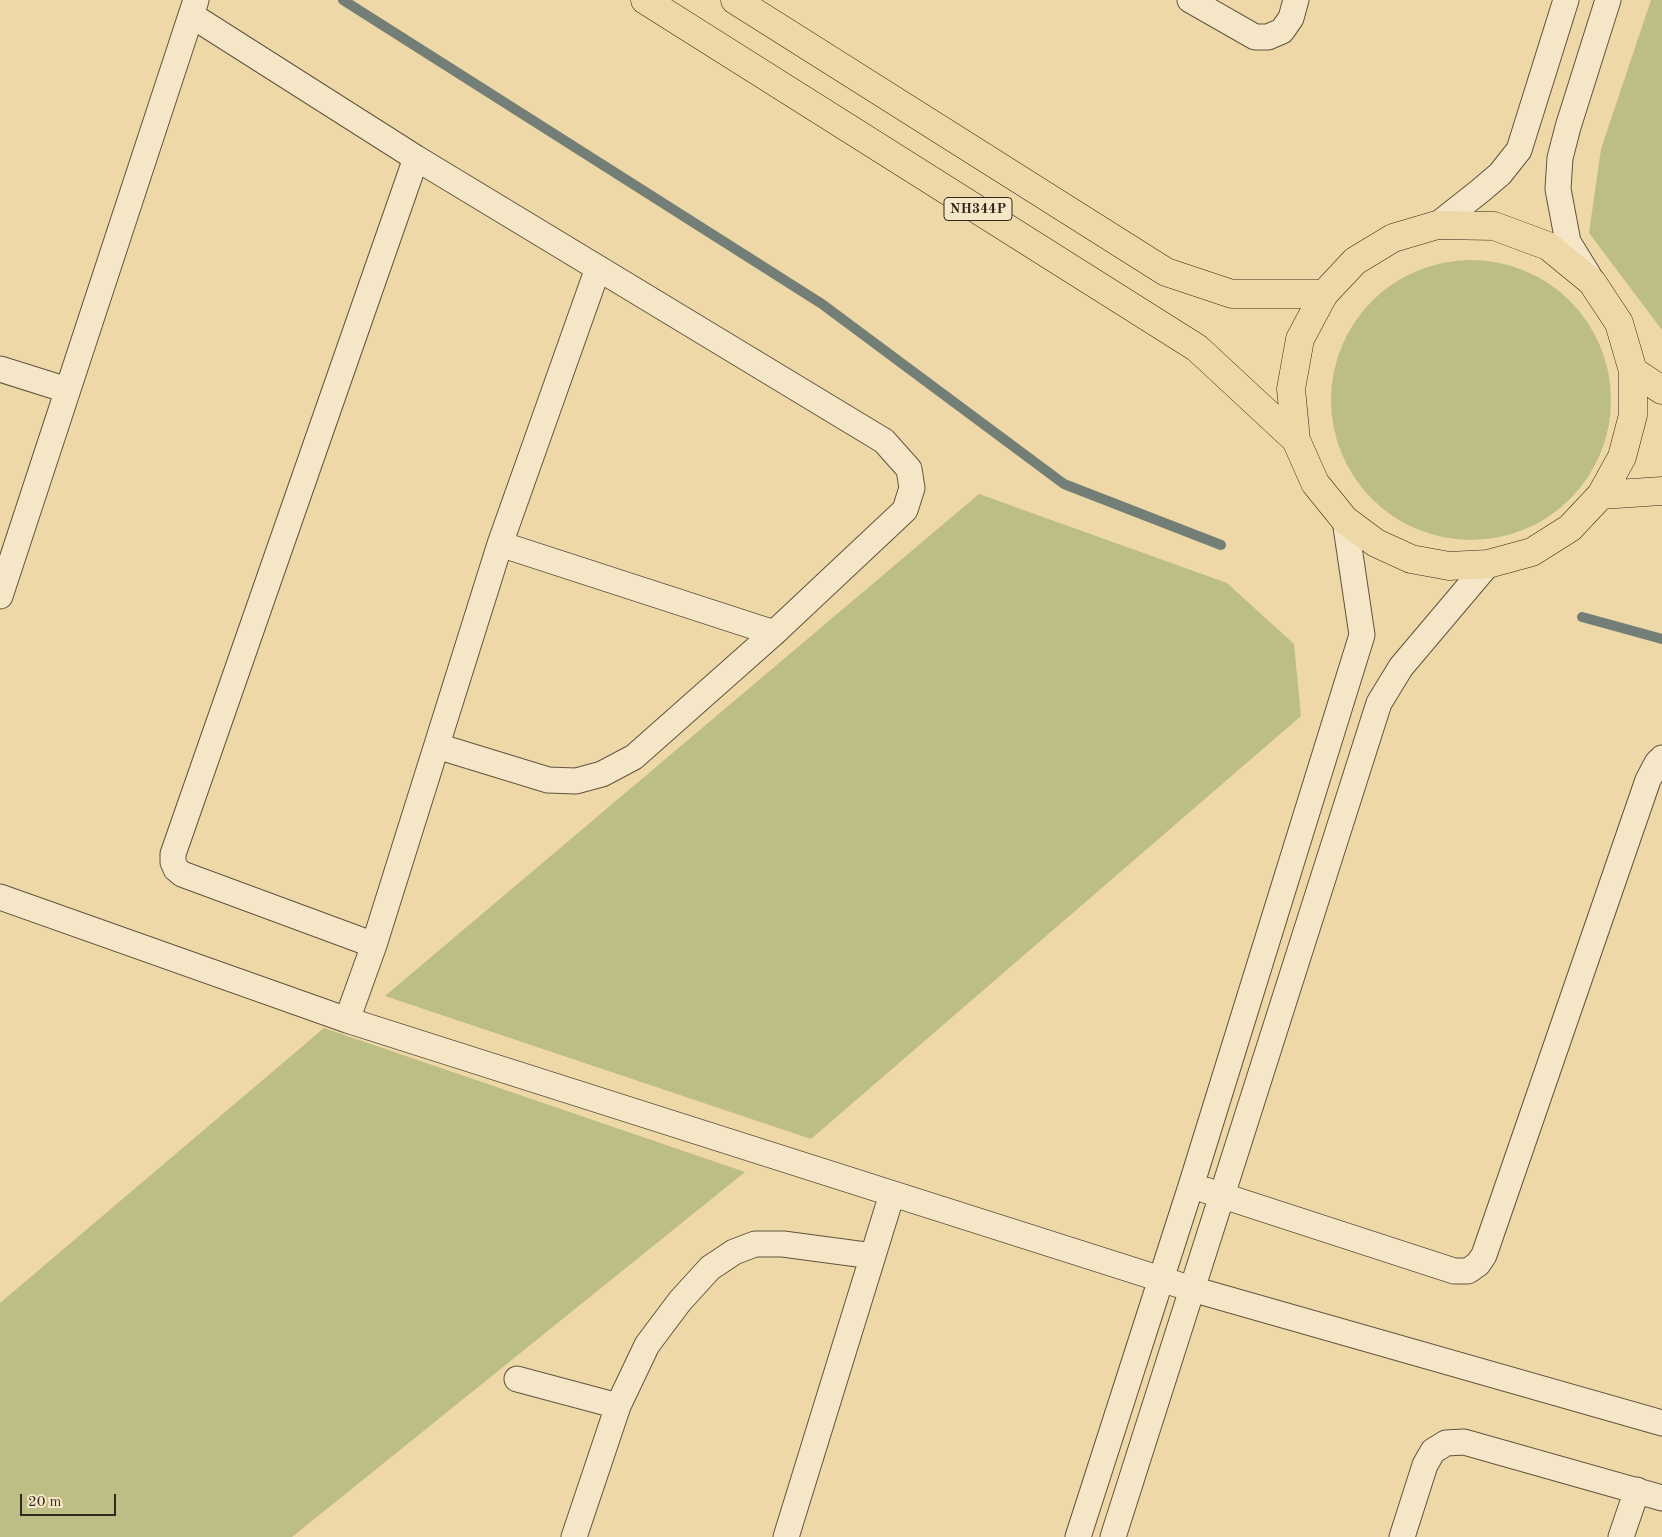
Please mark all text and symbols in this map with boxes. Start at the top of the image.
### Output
road number: NH344P [944,198,1012,220]
scale bar [22,1484,119,1516]
text: 20 m [28,1495,62,1510]

